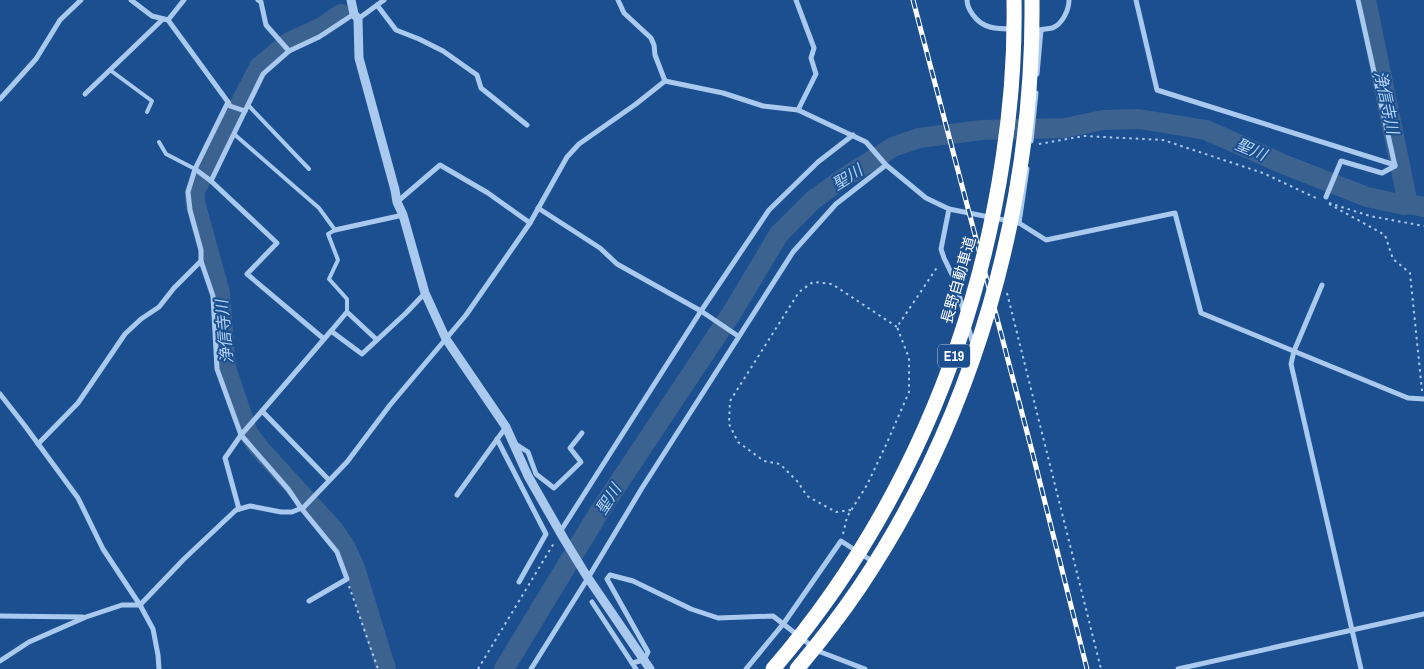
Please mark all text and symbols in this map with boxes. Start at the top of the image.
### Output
water label: 浄信寺川 [1370,68,1405,138]
water label: 聖川 [1232,133,1272,166]
water label: 聖川 [828,158,868,195]
street label: 長野自動車道 [936,234,980,326]
water label: 浄信寺川 [210,297,238,365]
road number: E19 [938,344,970,368]
water label: 聖川 [590,478,627,518]

